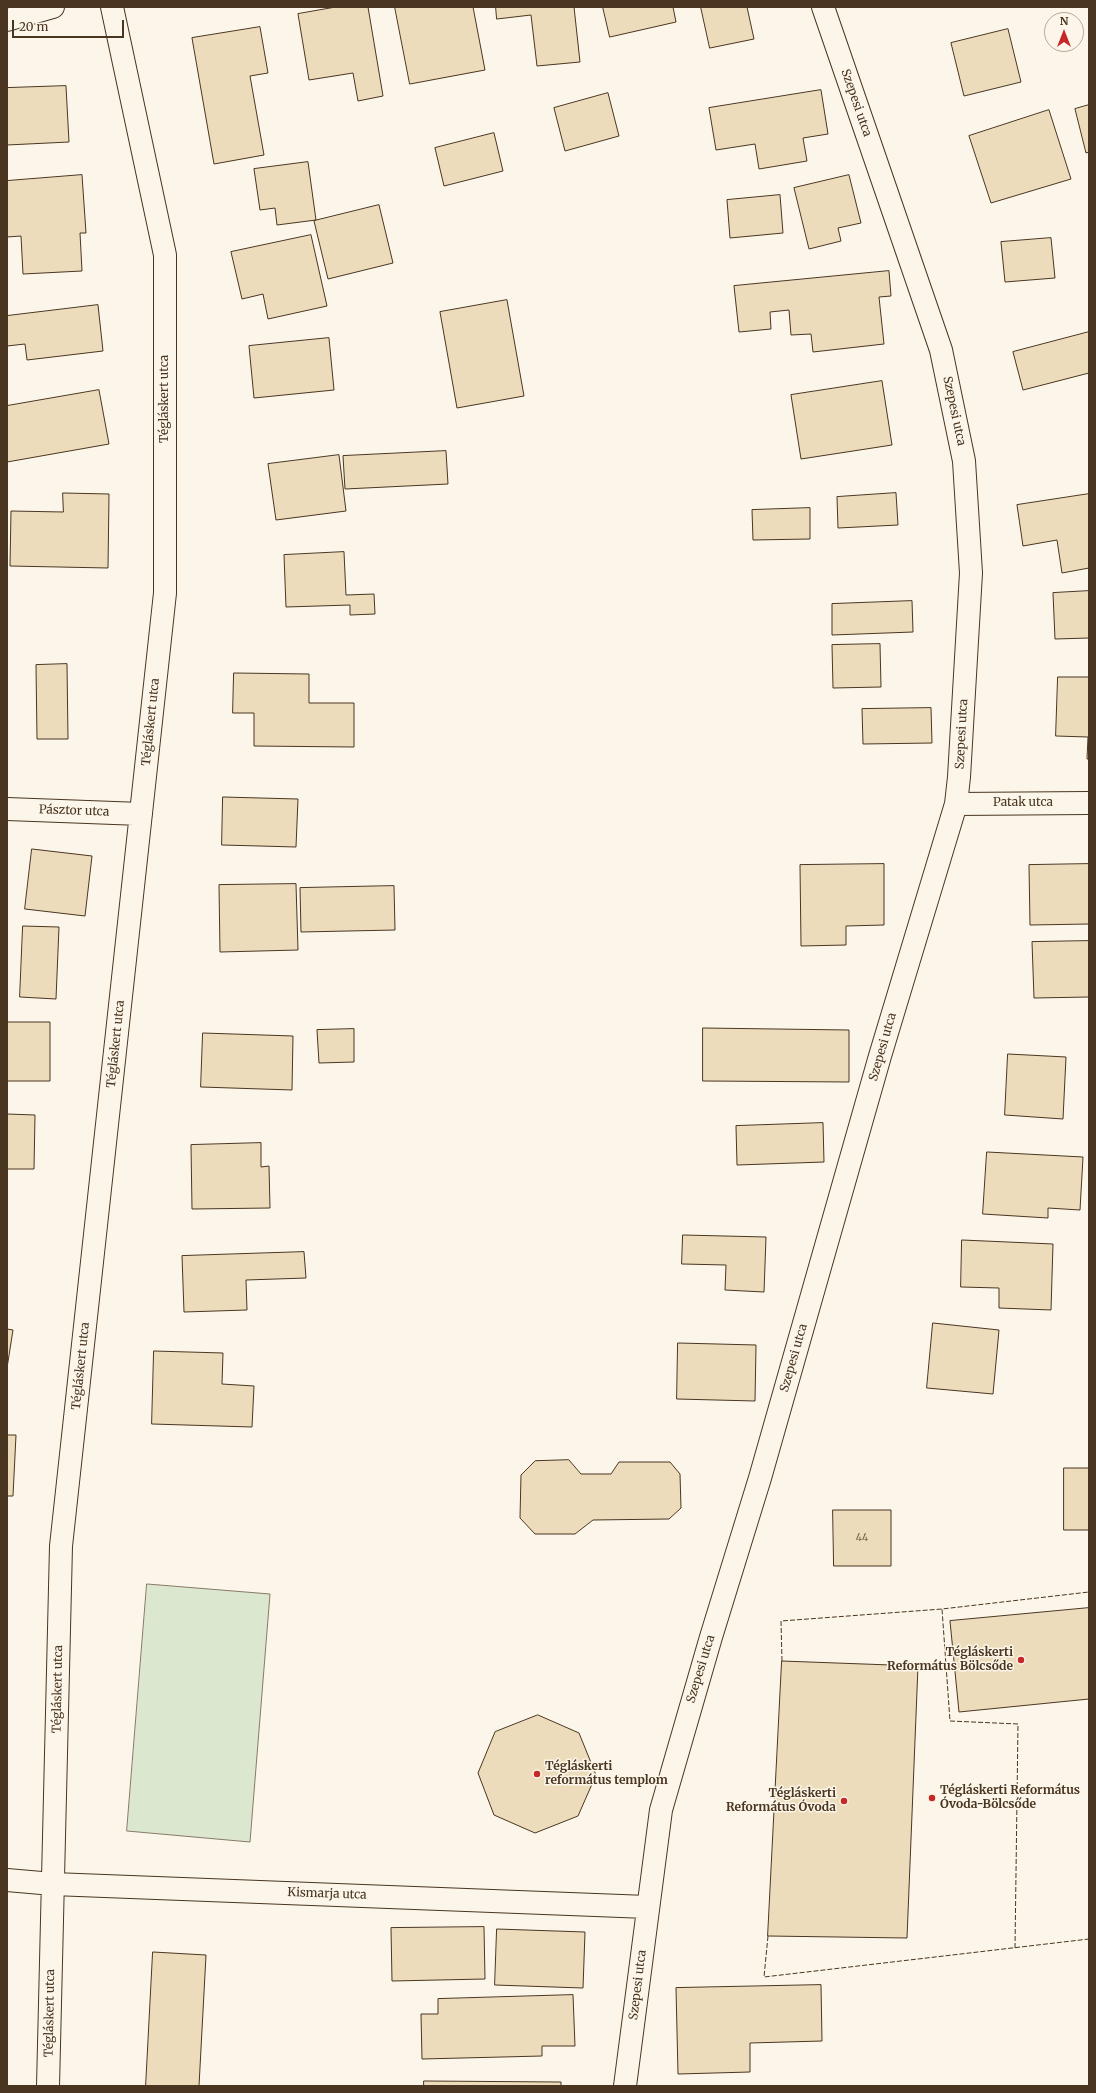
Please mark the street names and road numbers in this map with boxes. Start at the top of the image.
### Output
street label: Szepesi utca [838,67,874,139]
street label: Tégláskert utca [158,355,172,443]
street label: Szepesi utca [940,375,968,447]
street label: Tégláskert utca [139,677,163,767]
street label: Szepesi utca [953,698,971,770]
street label: Patak utca [993,796,1053,810]
street label: Pásztor utca [39,803,109,819]
street label: Tégláskert utca [104,999,128,1089]
street label: Szepesi utca [866,1011,900,1083]
street label: Tégláskert utca [69,1321,93,1411]
street label: Szepesi utca [777,1322,811,1394]
street label: Szepesi utca [684,1633,718,1705]
street label: Tégláskert utca [50,1645,66,1733]
street label: Kismarja utca [287,1885,367,1903]
street label: Szepesi utca [627,1949,649,2021]
street label: Tégláskert utca [42,1969,58,2057]

